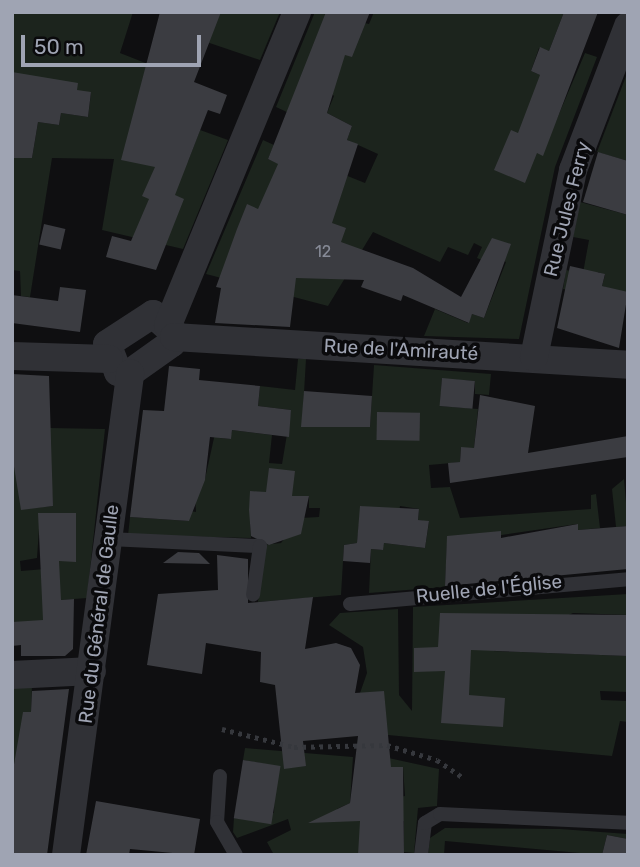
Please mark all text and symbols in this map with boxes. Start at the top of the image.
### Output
scale bar [24,21,205,65]
text: 50 m [34,34,84,59]
street label: Rue Jules Ferry [539,139,595,279]
house number: 12 [315,242,331,262]
street label: Rue de l'Amirauté [323,335,479,365]
street label: Rue du Général de Gaulle [74,503,124,725]
street label: Ruelle de l'Église [415,570,563,608]

